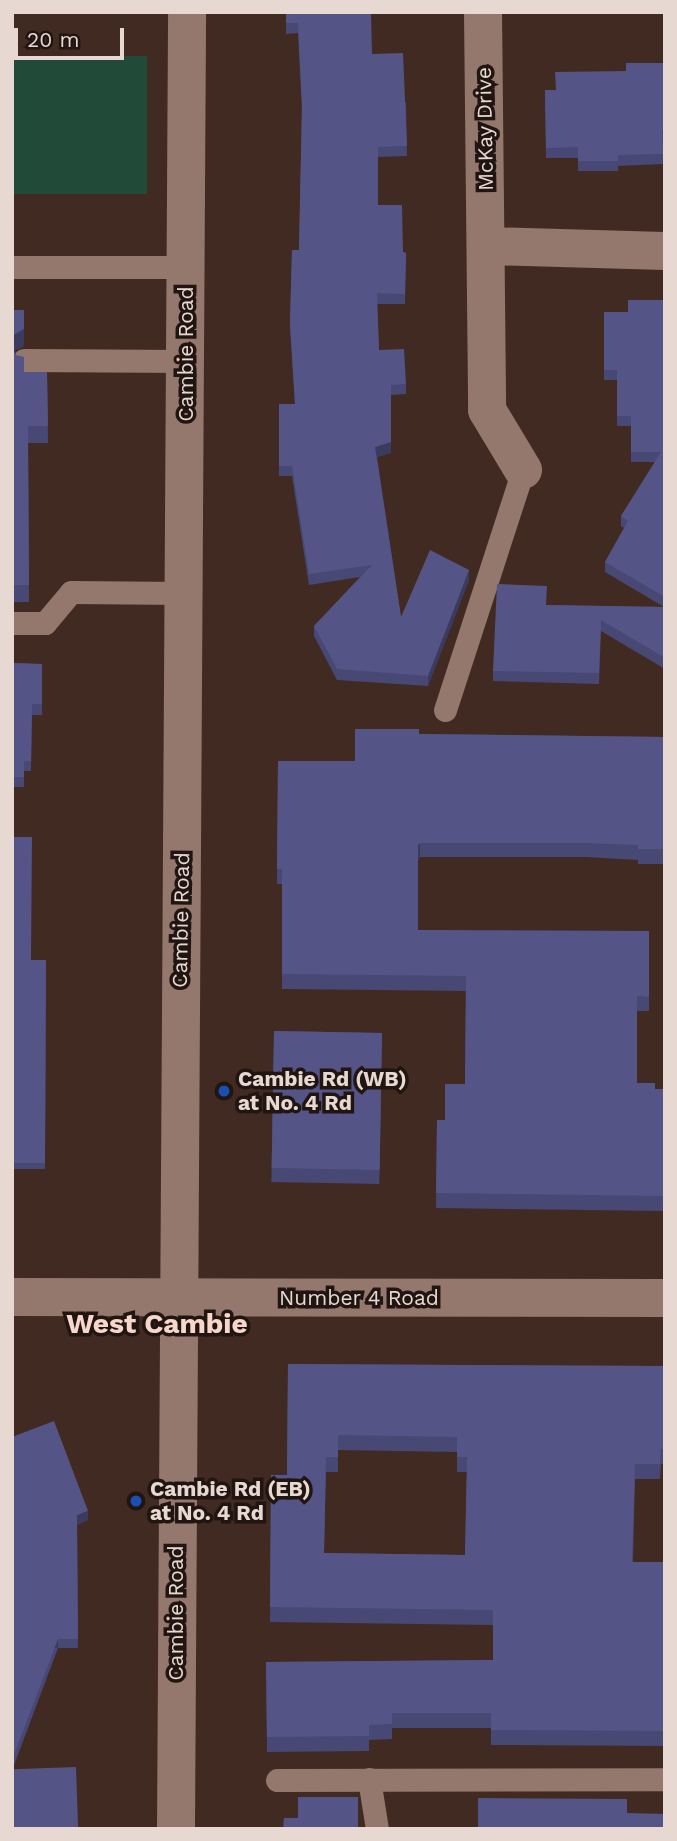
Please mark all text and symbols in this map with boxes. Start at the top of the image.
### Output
scale bar [18,14,128,58]
text: 20 m [27,27,79,52]
street label: McKay Drive [471,67,499,191]
street label: Cambie Road [173,286,199,422]
street label: Cambie Road [167,852,195,988]
place label: Cambie Rd (WB) at No. 4 Rd [238,1066,407,1116]
marker: Cambie Rd (WB) at No. 4 Rd [216,1083,232,1099]
street label: Number 4 Road [279,1285,439,1311]
district label: West Cambie [66,1307,248,1341]
place label: Cambie Rd (EB) at No. 4 Rd [150,1476,311,1526]
marker: Cambie Rd (EB) at No. 4 Rd [128,1493,144,1509]
street label: Cambie Road [163,1545,189,1681]

